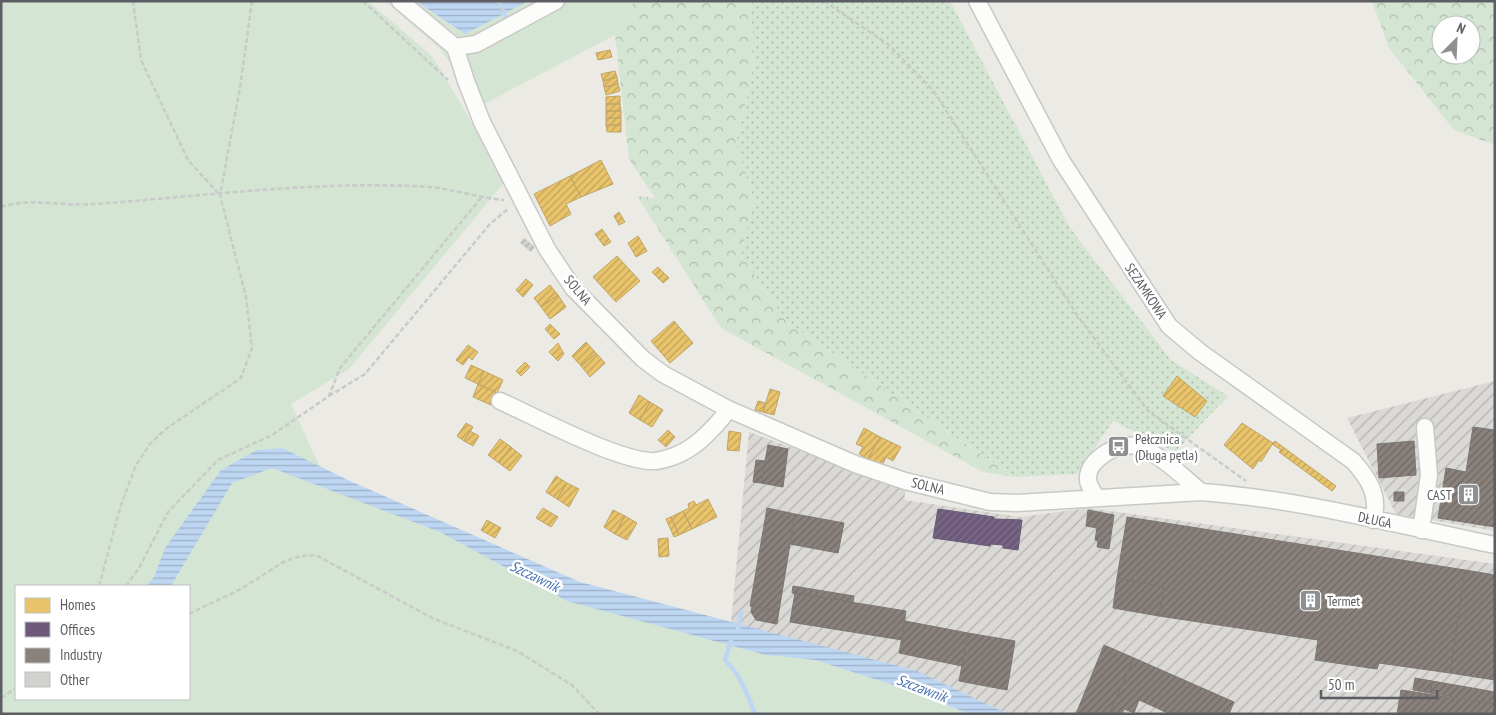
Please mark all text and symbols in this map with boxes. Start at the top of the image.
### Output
north arrow [1431,15,1481,65]
text: N [1454,18,1468,38]
street label: SEZAMKOWA [1121,260,1171,323]
street label: SOLNA [560,271,596,309]
place label: Pełcznica (Długa pętla) [1135,430,1198,464]
bus stop icon: Pełcznica (Długa pętla) [1107,435,1131,459]
street label: SOLNA [909,473,947,499]
building icon: CAST [1456,483,1480,507]
place label: CAST [1427,486,1453,504]
street label: DŁUGA [1356,508,1394,532]
water label: Szczawnik [507,556,565,597]
legend [15,585,190,700]
building icon: Termet [1299,589,1323,613]
place label: Termet [1327,592,1360,610]
text: Homes [60,595,96,614]
text: Offices [60,620,95,639]
text: Industry [60,645,102,664]
scale bar [1321,668,1437,700]
text: Other [60,670,90,689]
water label: Szczawnik [894,670,952,707]
text: 50 m [1328,675,1354,694]

